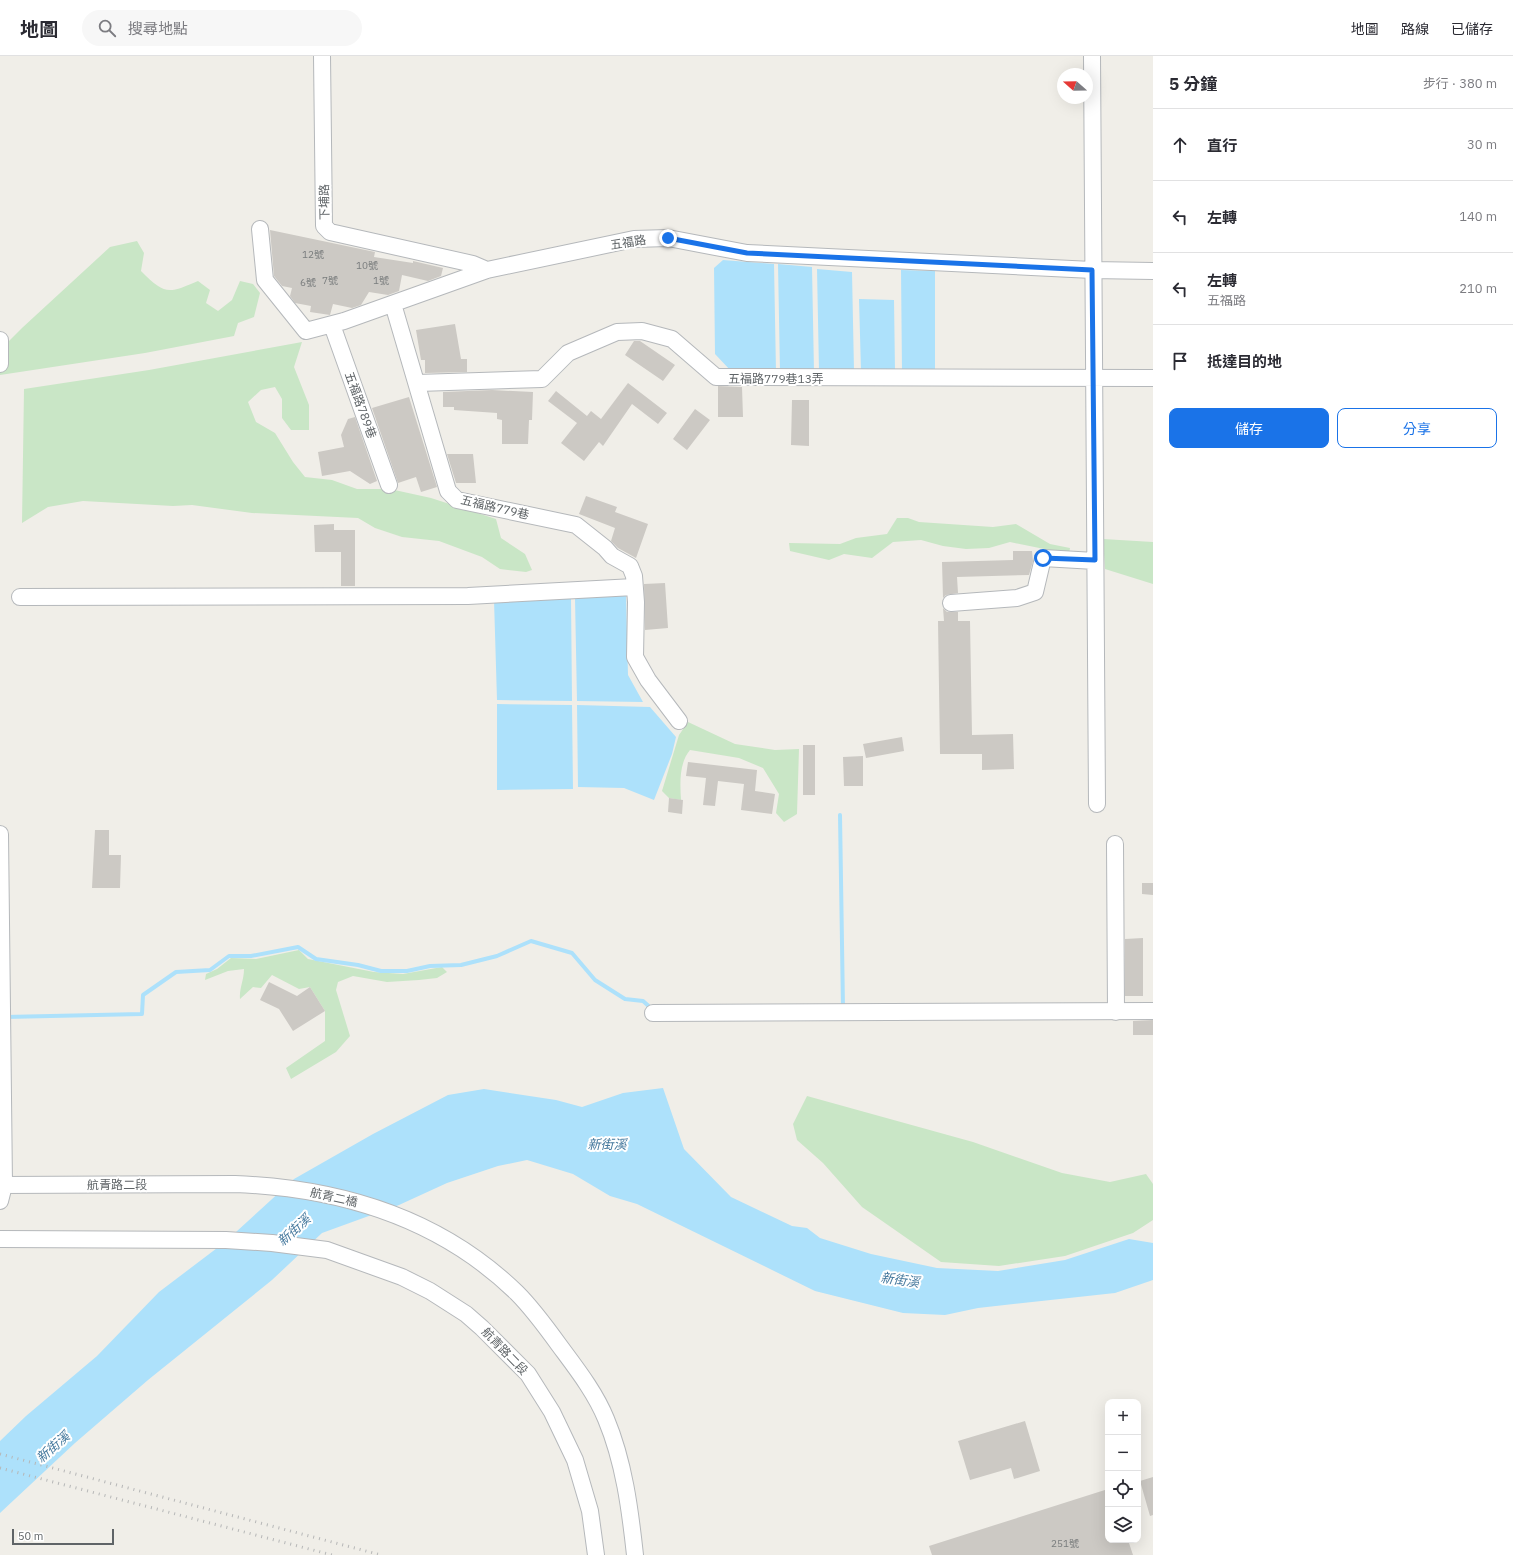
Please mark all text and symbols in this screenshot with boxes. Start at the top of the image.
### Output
search box [82,10,362,46]
text: 地圖 [20,17,58,41]
icon: search [96,17,118,39]
text: 搜尋地點 [128,19,188,38]
text: 地圖 [1351,20,1379,38]
text: 路線 [1401,20,1429,38]
text: 已儲存 [1451,20,1493,38]
north arrow [1057,68,1093,104]
text: 5 分鐘 [1169,73,1217,95]
text: 步行 · 380 m [1423,75,1497,92]
icon: ahead [1169,134,1191,156]
text: 直行 [1207,136,1237,155]
text: 30 m [1467,136,1497,153]
street label: 下埔路 [316,184,332,220]
icon: left [1169,206,1191,228]
text: 左轉 [1207,208,1237,227]
text: 140 m [1459,208,1497,225]
route end [659,229,677,247]
street label: 五福路 [609,232,647,252]
house number: 12號 [302,248,324,261]
house number: 10號 [356,259,378,272]
text: 左轉 [1207,271,1237,290]
house number: 7號 [322,274,338,287]
house number: 1號 [373,274,389,287]
house number: 6號 [300,276,316,289]
icon: left [1169,278,1191,300]
text: 210 m [1459,280,1497,297]
text: 五福路 [1207,292,1246,309]
icon: arrive [1169,350,1191,372]
text: 抵達目的地 [1207,352,1282,371]
street label: 五福路789巷 [342,370,380,440]
street label: 五福路779巷13弄 [728,371,824,386]
button: 儲存 [1169,408,1329,448]
button: 分享 [1337,408,1497,448]
street label: 五福路779巷 [459,492,531,522]
route start [1034,549,1052,567]
water label: 新街溪 [587,1136,628,1153]
street label: 航青路二段 [87,1177,147,1192]
street label: 航青二橋 [309,1184,359,1210]
water label: 新街溪 [274,1209,316,1249]
water label: 新街溪 [879,1269,922,1291]
street label: 航青路二段 [479,1324,531,1378]
map controls [1105,1399,1141,1543]
button: + [1105,1399,1141,1435]
water label: 新街溪 [33,1426,75,1466]
button: − [1105,1435,1141,1471]
button: locate [1105,1471,1141,1507]
button: layers [1105,1507,1141,1543]
scale bar [12,1527,114,1546]
text: 50 m [18,1529,43,1543]
house number: 251號 [1051,1537,1079,1550]

